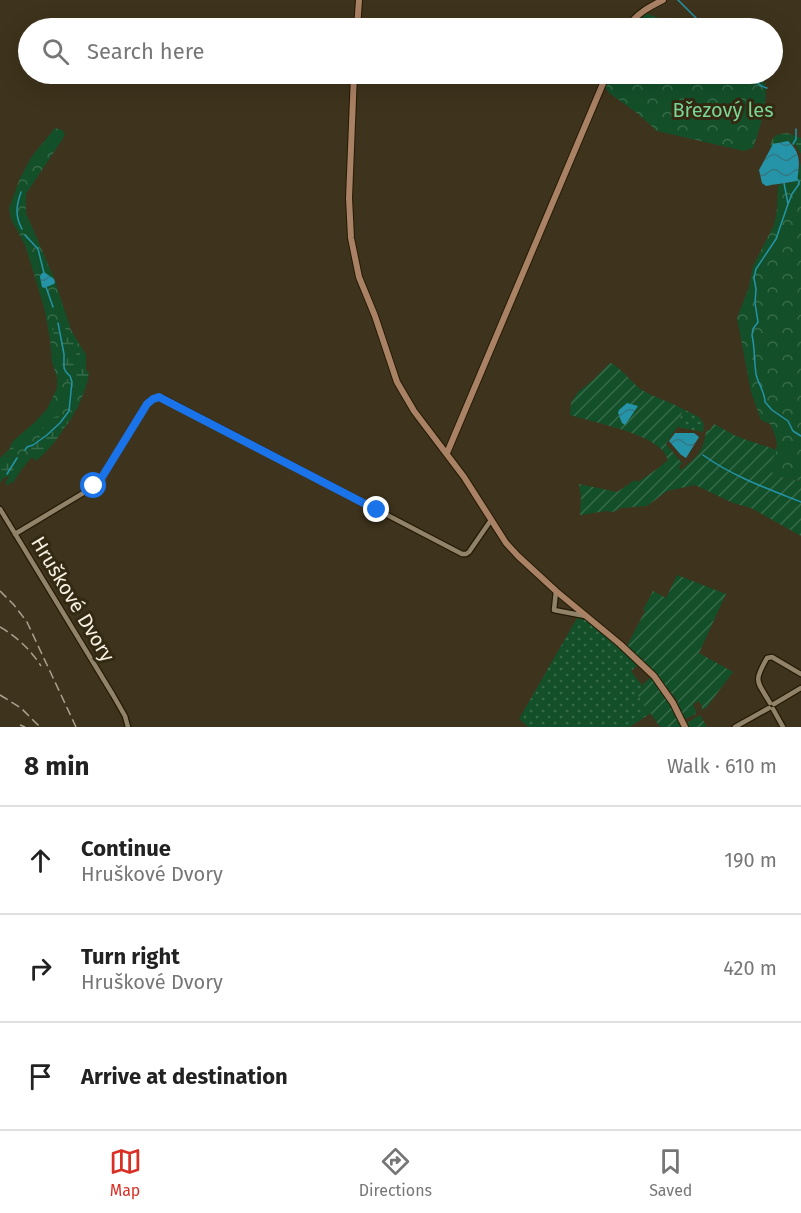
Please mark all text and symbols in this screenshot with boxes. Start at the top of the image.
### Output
search box [18,18,783,84]
icon: search [39,35,72,68]
text: Search here [87,38,205,65]
park label: Březový les [672,98,774,122]
route start [80,472,106,498]
route end [363,496,389,522]
street label: Hruškové Dvory [26,532,120,666]
text: 8 min [24,751,90,782]
text: Walk · 610 m [667,754,777,778]
text: Continue [81,835,171,862]
icon: ahead [24,844,57,877]
text: 190 m [724,848,777,872]
text: Hruškové Dvory [81,862,223,886]
text: Turn right [81,943,180,970]
icon: right [24,952,57,985]
text: 420 m [723,956,777,980]
text: Hruškové Dvory [81,970,223,994]
icon: arrive [24,1060,57,1093]
text: Arrive at destination [81,1063,288,1090]
tab: Map [109,1145,142,1200]
tab: Directions [359,1145,432,1200]
tab: Saved [649,1145,692,1200]

